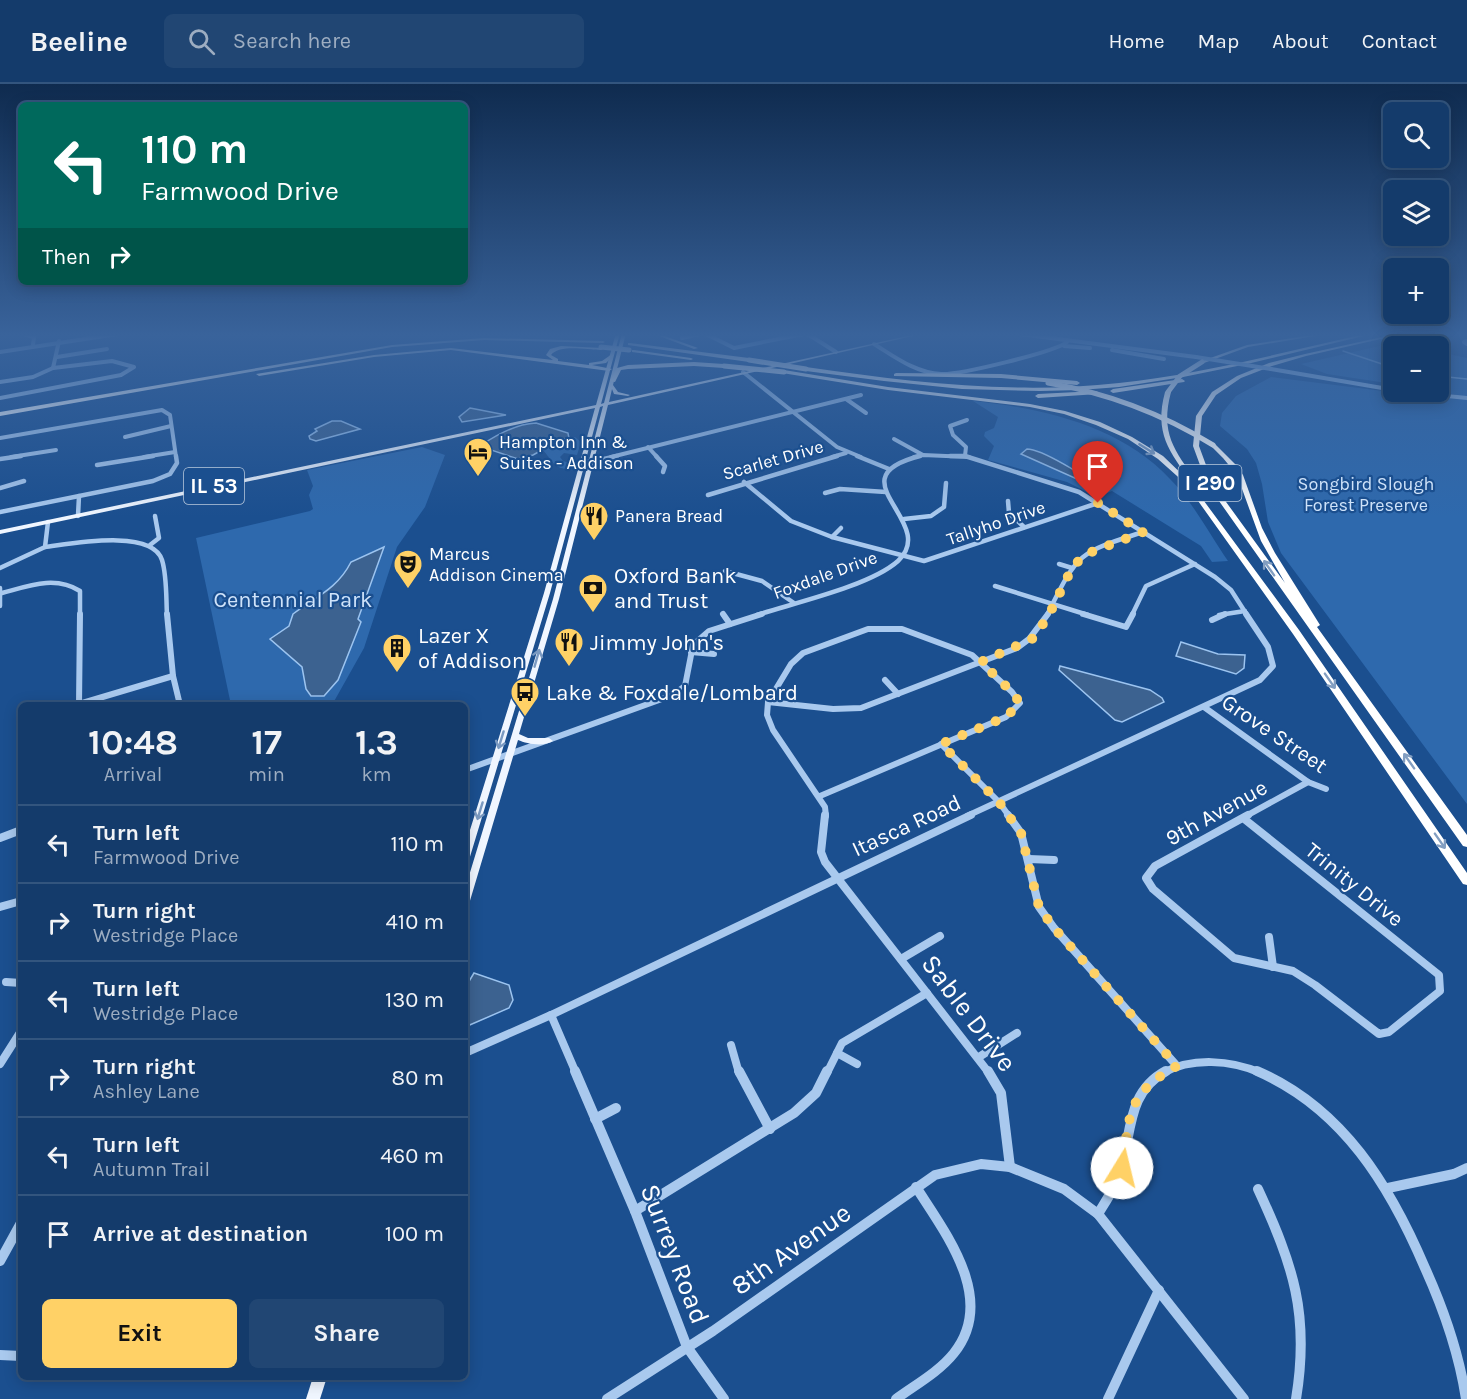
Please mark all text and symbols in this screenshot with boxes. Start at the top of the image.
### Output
search box [164,14,584,68]
text: Beeline [30,25,128,58]
icon: search [185,25,218,58]
text: Search here [233,28,351,54]
text: Home [1109,29,1165,53]
text: Map [1198,29,1239,53]
text: About [1272,29,1329,53]
text: Contact [1362,29,1437,53]
map controls [1383,102,1449,402]
button: search [1383,102,1449,168]
text: 110 m [141,124,248,174]
icon: left [42,126,120,204]
text: Farmwood Drive [141,175,339,207]
button: layers [1383,180,1449,246]
icon: right [103,240,136,273]
text: Then [42,244,91,270]
button: + [1383,258,1449,324]
button: − [1383,336,1449,402]
place label: Hampton Inn & Suites - Addison [499,431,634,474]
street label: Scarlet Drive [720,435,826,485]
hotel icon: Hampton Inn & Suites - Addison [462,436,494,478]
pin [1072,441,1123,503]
one-way arrow [1138,443,1155,455]
icon: arrive [1081,450,1114,483]
road number: I 290 [1178,465,1242,501]
road number: IL 53 [184,468,244,504]
park label: Songbird Slough Forest Preserve [1298,473,1434,516]
street label: Tallyho Drive [944,496,1048,550]
restaurant icon: Panera Bread [578,500,610,542]
place label: Panera Bread [615,505,723,527]
place label: Marcus Addison Cinema [429,543,564,586]
street label: Foxdale Drive [770,546,880,604]
theatre icon: Marcus Addison Cinema [392,548,424,590]
one-way arrow [1263,560,1275,576]
place label: Oxford Bank and Trust [614,563,737,614]
bank icon: Oxford Bank and Trust [577,572,609,614]
park label: Centennial Park [214,587,372,613]
place label: Lazer X of Addison [418,623,525,674]
restaurant icon: Jimmy John's [553,626,585,668]
place label: Jimmy John's [590,630,724,656]
building icon: Lazer X of Addison [381,632,413,674]
one-way arrow [532,649,543,668]
one-way arrow [1323,672,1336,689]
bus stop icon: Lake & Foxdale/Lombard [509,676,541,718]
place label: Lake & Foxdale/Lombard [546,680,798,706]
street label: Grove Street [1217,689,1332,779]
text: 10:48 [88,721,178,763]
text: 17 [251,721,282,763]
text: 1.3 [355,721,398,763]
one-way arrow [495,730,506,749]
one-way arrow [1403,754,1415,770]
text: Arrival [104,763,162,786]
text: min [248,763,285,786]
text: km [361,763,391,786]
street label: 9th Avenue [1161,774,1272,851]
street label: Itasca Road [848,789,965,863]
one-way arrow [474,801,485,820]
text: Turn left [93,820,180,846]
icon: left [42,828,75,861]
text: 110 m [391,831,444,857]
one-way arrow [1434,833,1446,849]
street label: Trinity Drive [1300,837,1409,932]
text: Farmwood Drive [93,846,240,869]
text: Turn right [93,898,196,924]
icon: right [42,906,75,939]
text: 410 m [386,909,444,935]
text: Westridge Place [93,924,238,947]
street label: Sable Drive [915,948,1023,1078]
text: Turn left [93,976,180,1002]
icon: left [42,984,75,1017]
text: 130 m [385,987,444,1013]
text: Westridge Place [93,1002,238,1025]
text: Turn right [93,1054,196,1080]
icon: right [42,1062,75,1095]
text: 80 m [392,1065,444,1091]
text: Ashley Lane [93,1080,200,1103]
text: Turn left [93,1132,180,1158]
position arrow [1090,1136,1154,1200]
icon: left [42,1140,75,1173]
text: 460 m [380,1143,444,1169]
text: Autumn Trail [93,1158,210,1181]
street label: Surrey Road [634,1180,716,1328]
street label: 8th Avenue [725,1196,857,1302]
icon: arrive [42,1218,75,1251]
text: Arrive at destination [93,1221,308,1247]
text: 100 m [385,1221,444,1247]
button: Exit [42,1299,237,1368]
button: Share [249,1299,444,1368]

